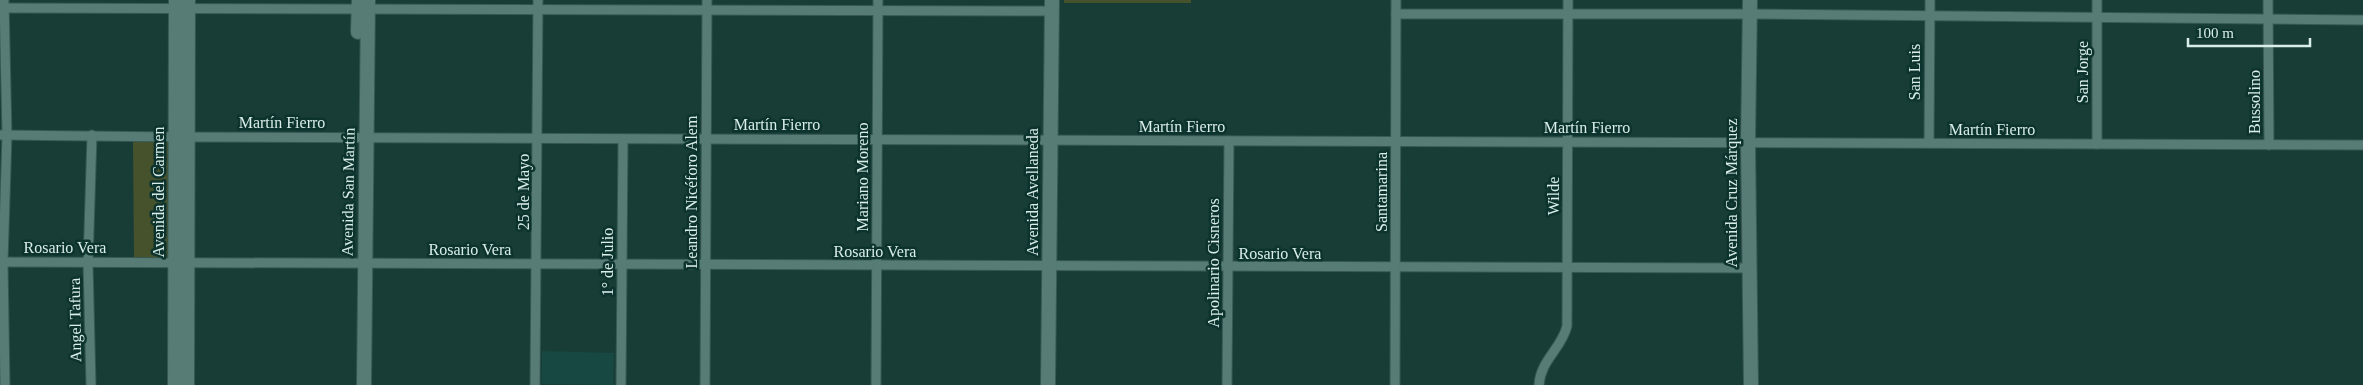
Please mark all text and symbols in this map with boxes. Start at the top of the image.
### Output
scale bar [2188,15,2310,47]
text: 100 m [2196,25,2234,41]
street label: San Jorge [2074,41,2092,103]
street label: San Luis [1906,44,1923,100]
street label: Bussolino [2246,70,2263,134]
street label: Martín Fierro [239,114,325,131]
street label: Leandro Nicéforo Alem [683,115,700,268]
street label: Martín Fierro [734,116,820,133]
street label: Martín Fierro [1139,118,1225,135]
street label: Martín Fierro [1544,119,1630,136]
street label: Avenida Cruz Márquez [1723,119,1741,267]
street label: Martín Fierro [1949,121,2035,138]
street label: Mariano Moreno [854,123,871,231]
street label: Avenida del Carmen [150,126,167,258]
street label: Avenida San Martín [338,128,358,256]
street label: Avenida Avellaneda [1024,128,1041,256]
street label: Santamarina [1373,152,1390,232]
street label: 25 de Mayo [515,154,533,230]
street label: Wilde [1545,177,1562,215]
street label: Apolinario Cisneros [1205,198,1223,328]
street label: 1° de Julio [599,228,616,296]
street label: Rosario Vera [24,239,106,256]
street label: Rosario Vera [429,241,511,258]
street label: Rosario Vera [834,243,916,260]
street label: Rosario Vera [1239,245,1321,262]
street label: Angel Tafura [66,278,85,362]

